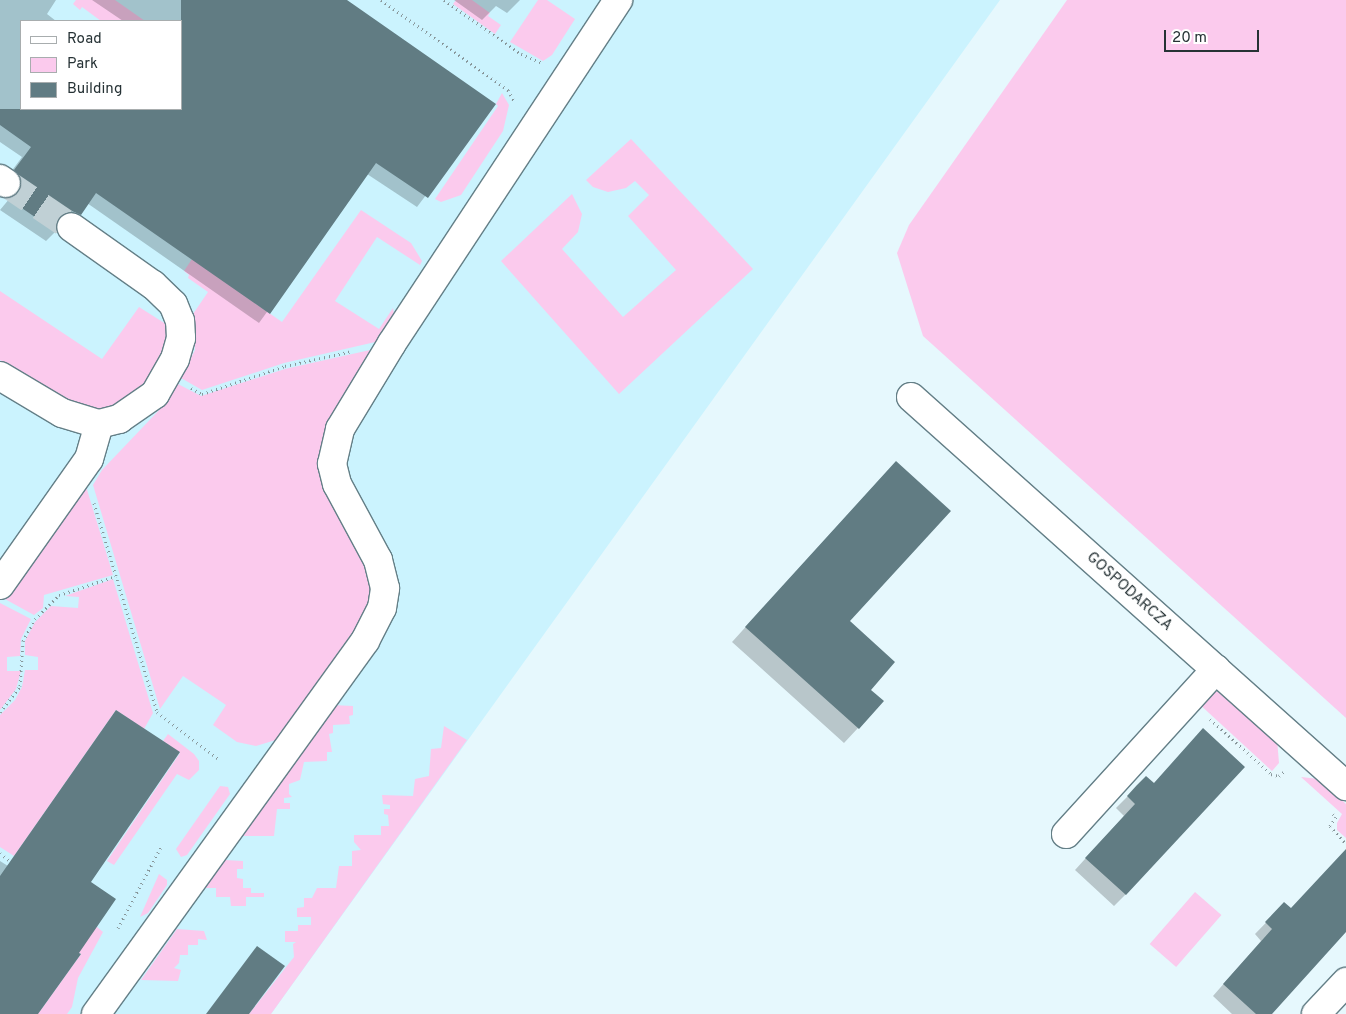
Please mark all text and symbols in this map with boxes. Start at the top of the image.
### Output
legend [20,20,182,110]
scale bar [1166,20,1261,52]
text: 20 m [1172,29,1207,48]
text: Road [67,30,102,49]
text: Park [67,55,98,74]
text: Building [67,80,122,99]
street label: GOSPODARCZA [1082,549,1176,635]

